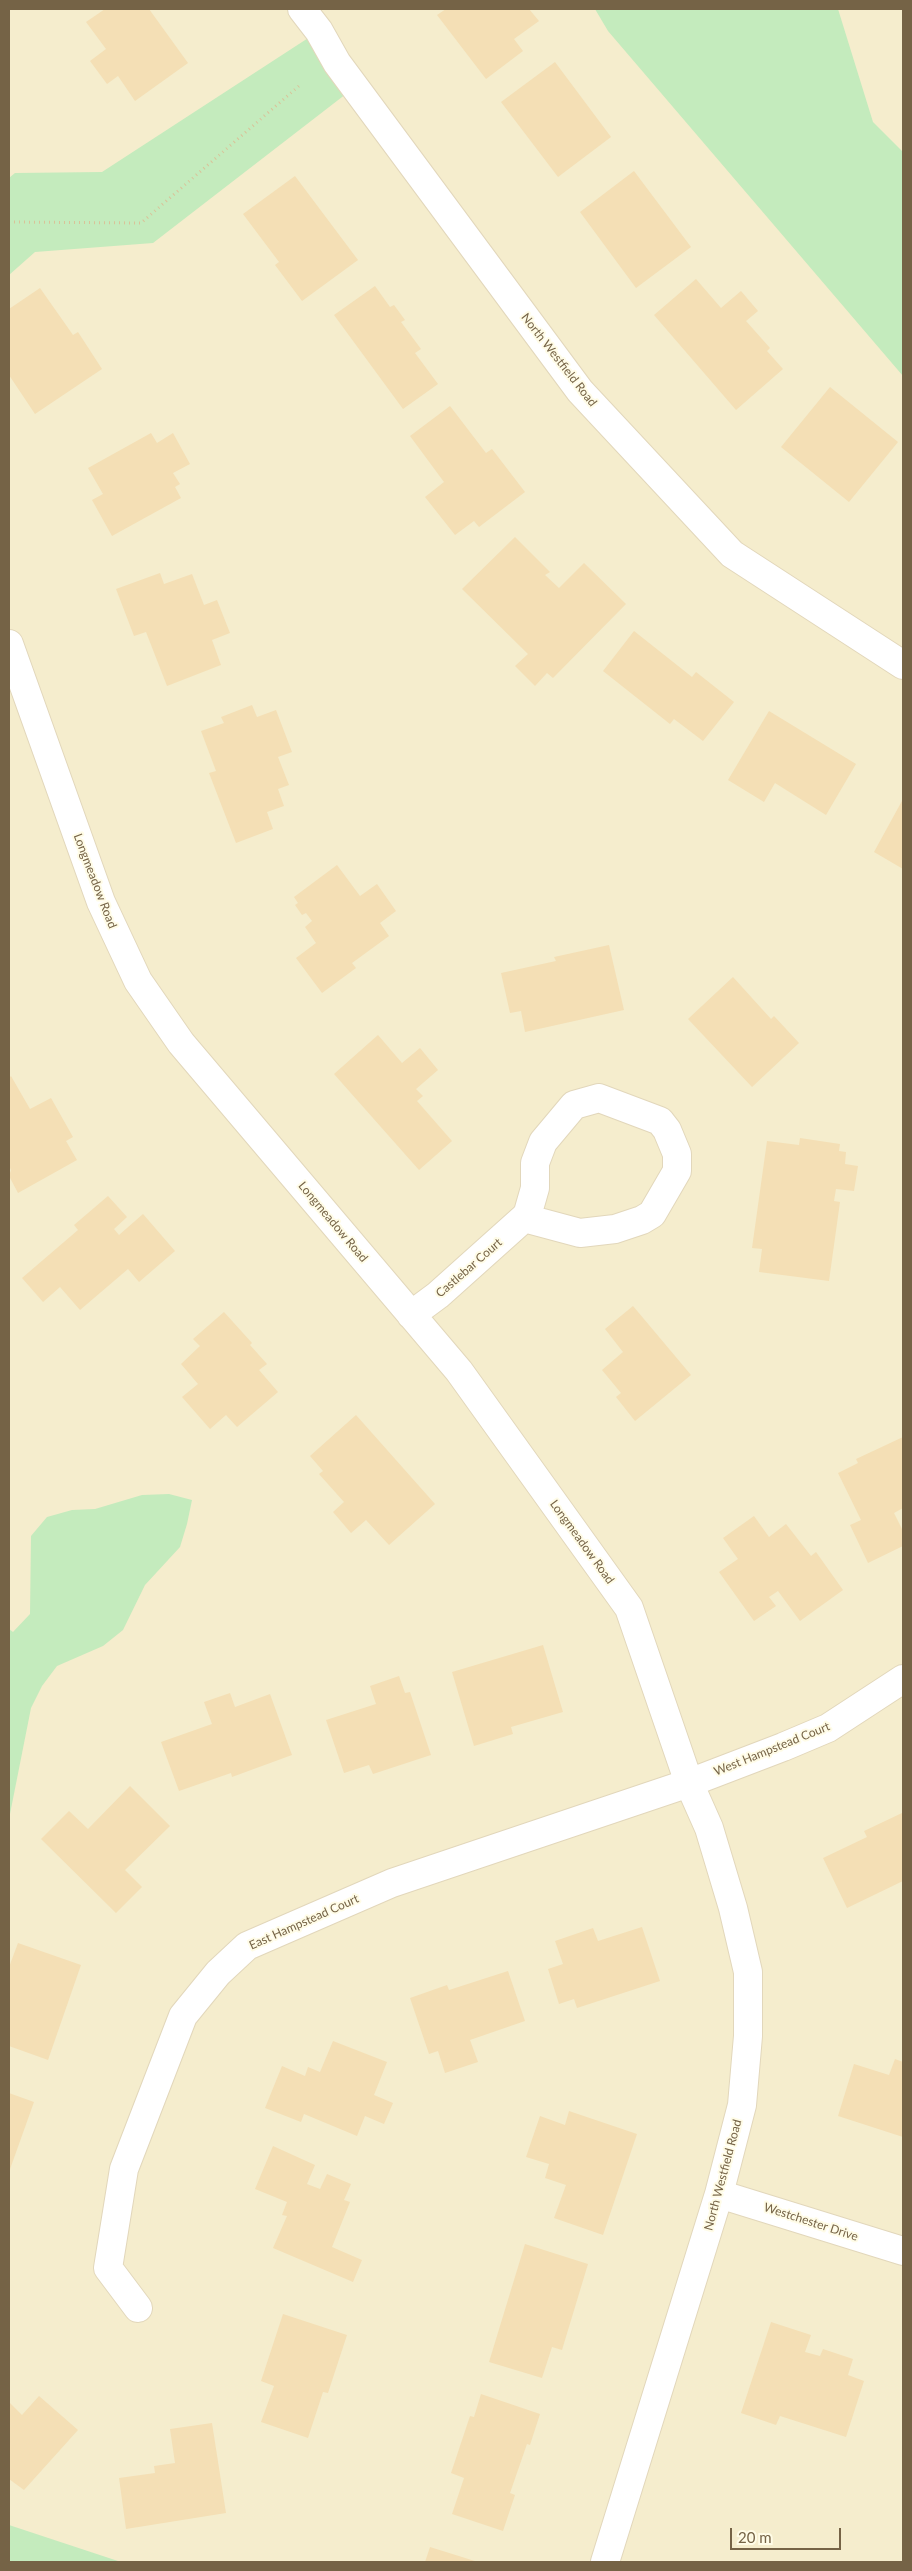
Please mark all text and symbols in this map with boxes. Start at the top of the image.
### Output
street label: North Westfield Road [518,311,600,409]
street label: Longmeadow Road [70,832,120,930]
street label: Longmeadow Road [295,1179,371,1265]
street label: Castlebar Court [433,1235,505,1301]
street label: Longmeadow Road [547,1497,617,1587]
street label: West Hampstead Court [712,1719,832,1779]
street label: East Hampstead Court [247,1891,361,1953]
street label: North Westfield Road [701,2118,745,2232]
street label: Westchester Drive [762,2200,860,2244]
scale bar [732,2518,843,2550]
text: 20 m [738,2528,772,2546]

